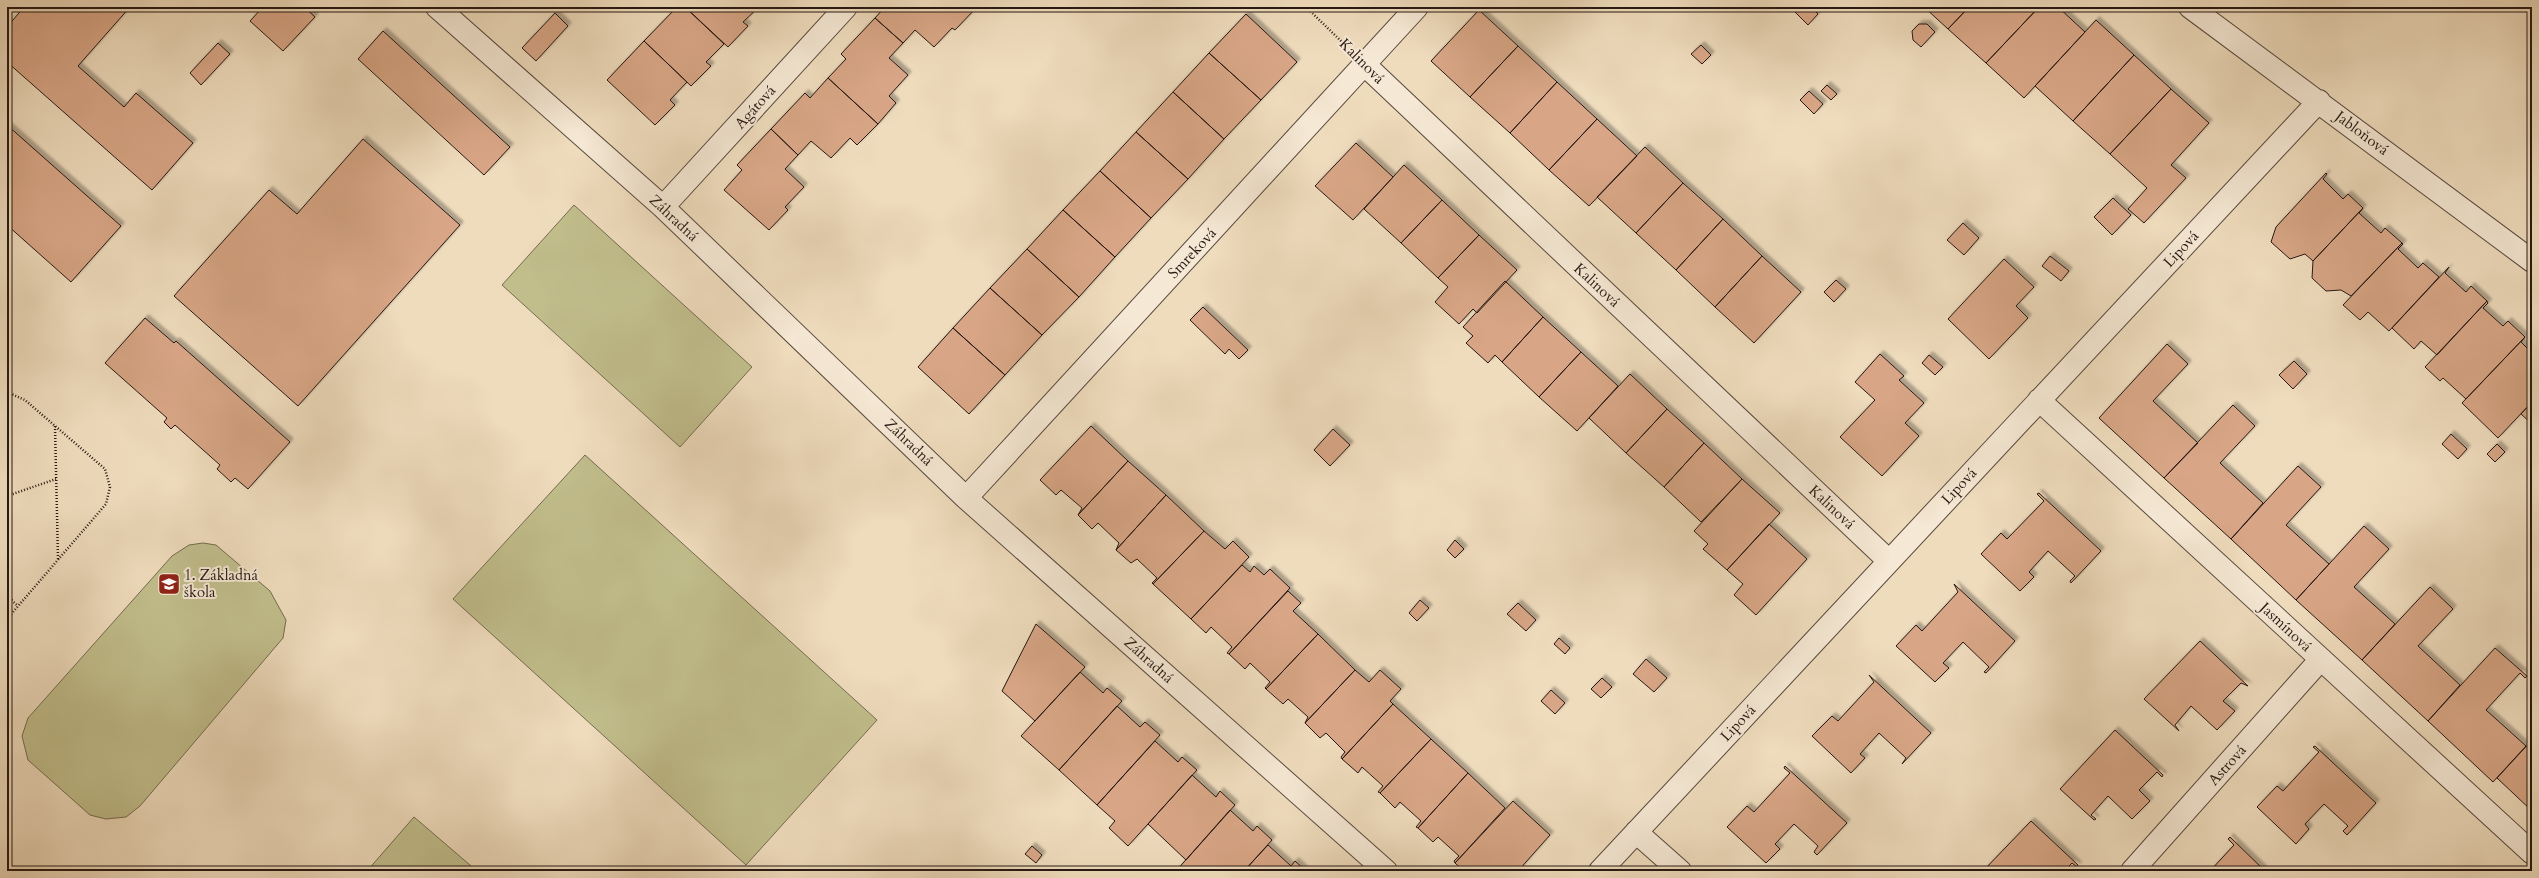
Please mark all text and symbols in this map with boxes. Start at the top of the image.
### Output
street label: Kalinová [1335,34,1389,88]
street label: Agátová [730,80,780,133]
street label: Jabloňová [2330,105,2393,160]
street label: Záhradná [645,190,703,246]
street label: Smreková [1163,223,1221,283]
street label: Lipová [2159,226,2203,272]
street label: Kalinová [1570,258,1625,312]
street label: Záhradná [880,414,938,471]
street label: Lipová [1937,463,1981,509]
street label: Kalinová [1805,480,1860,534]
place label: 1. Základná škola [184,565,259,602]
school or university icon: 1. Základná škola [156,571,182,597]
street label: Jasmínová [2254,596,2317,657]
street label: Záhradná [1120,632,1178,688]
street label: Lipová [1716,700,1760,746]
street label: Astrová [2203,740,2251,790]

